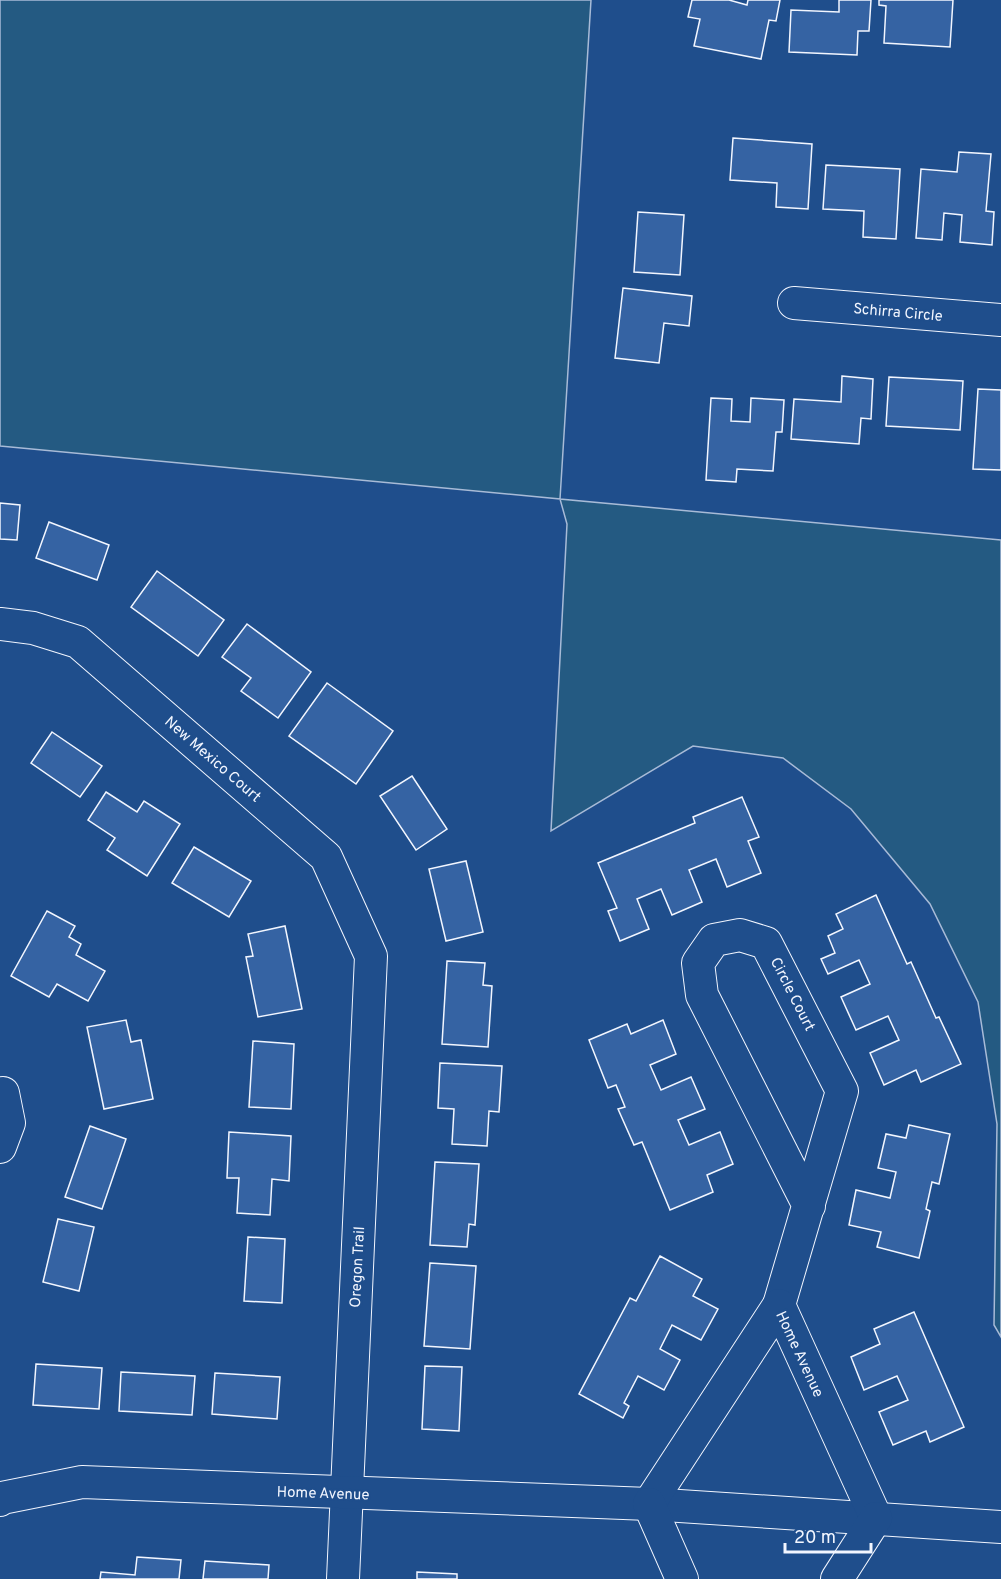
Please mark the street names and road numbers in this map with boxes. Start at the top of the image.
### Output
street label: Schirra Circle [852,300,943,327]
street label: New Mexico Court [160,713,264,807]
street label: Circle Court [765,955,818,1035]
street label: Oregon Trail [347,1226,370,1308]
street label: Home Avenue [770,1309,827,1401]
street label: Home Avenue [276,1483,370,1506]

